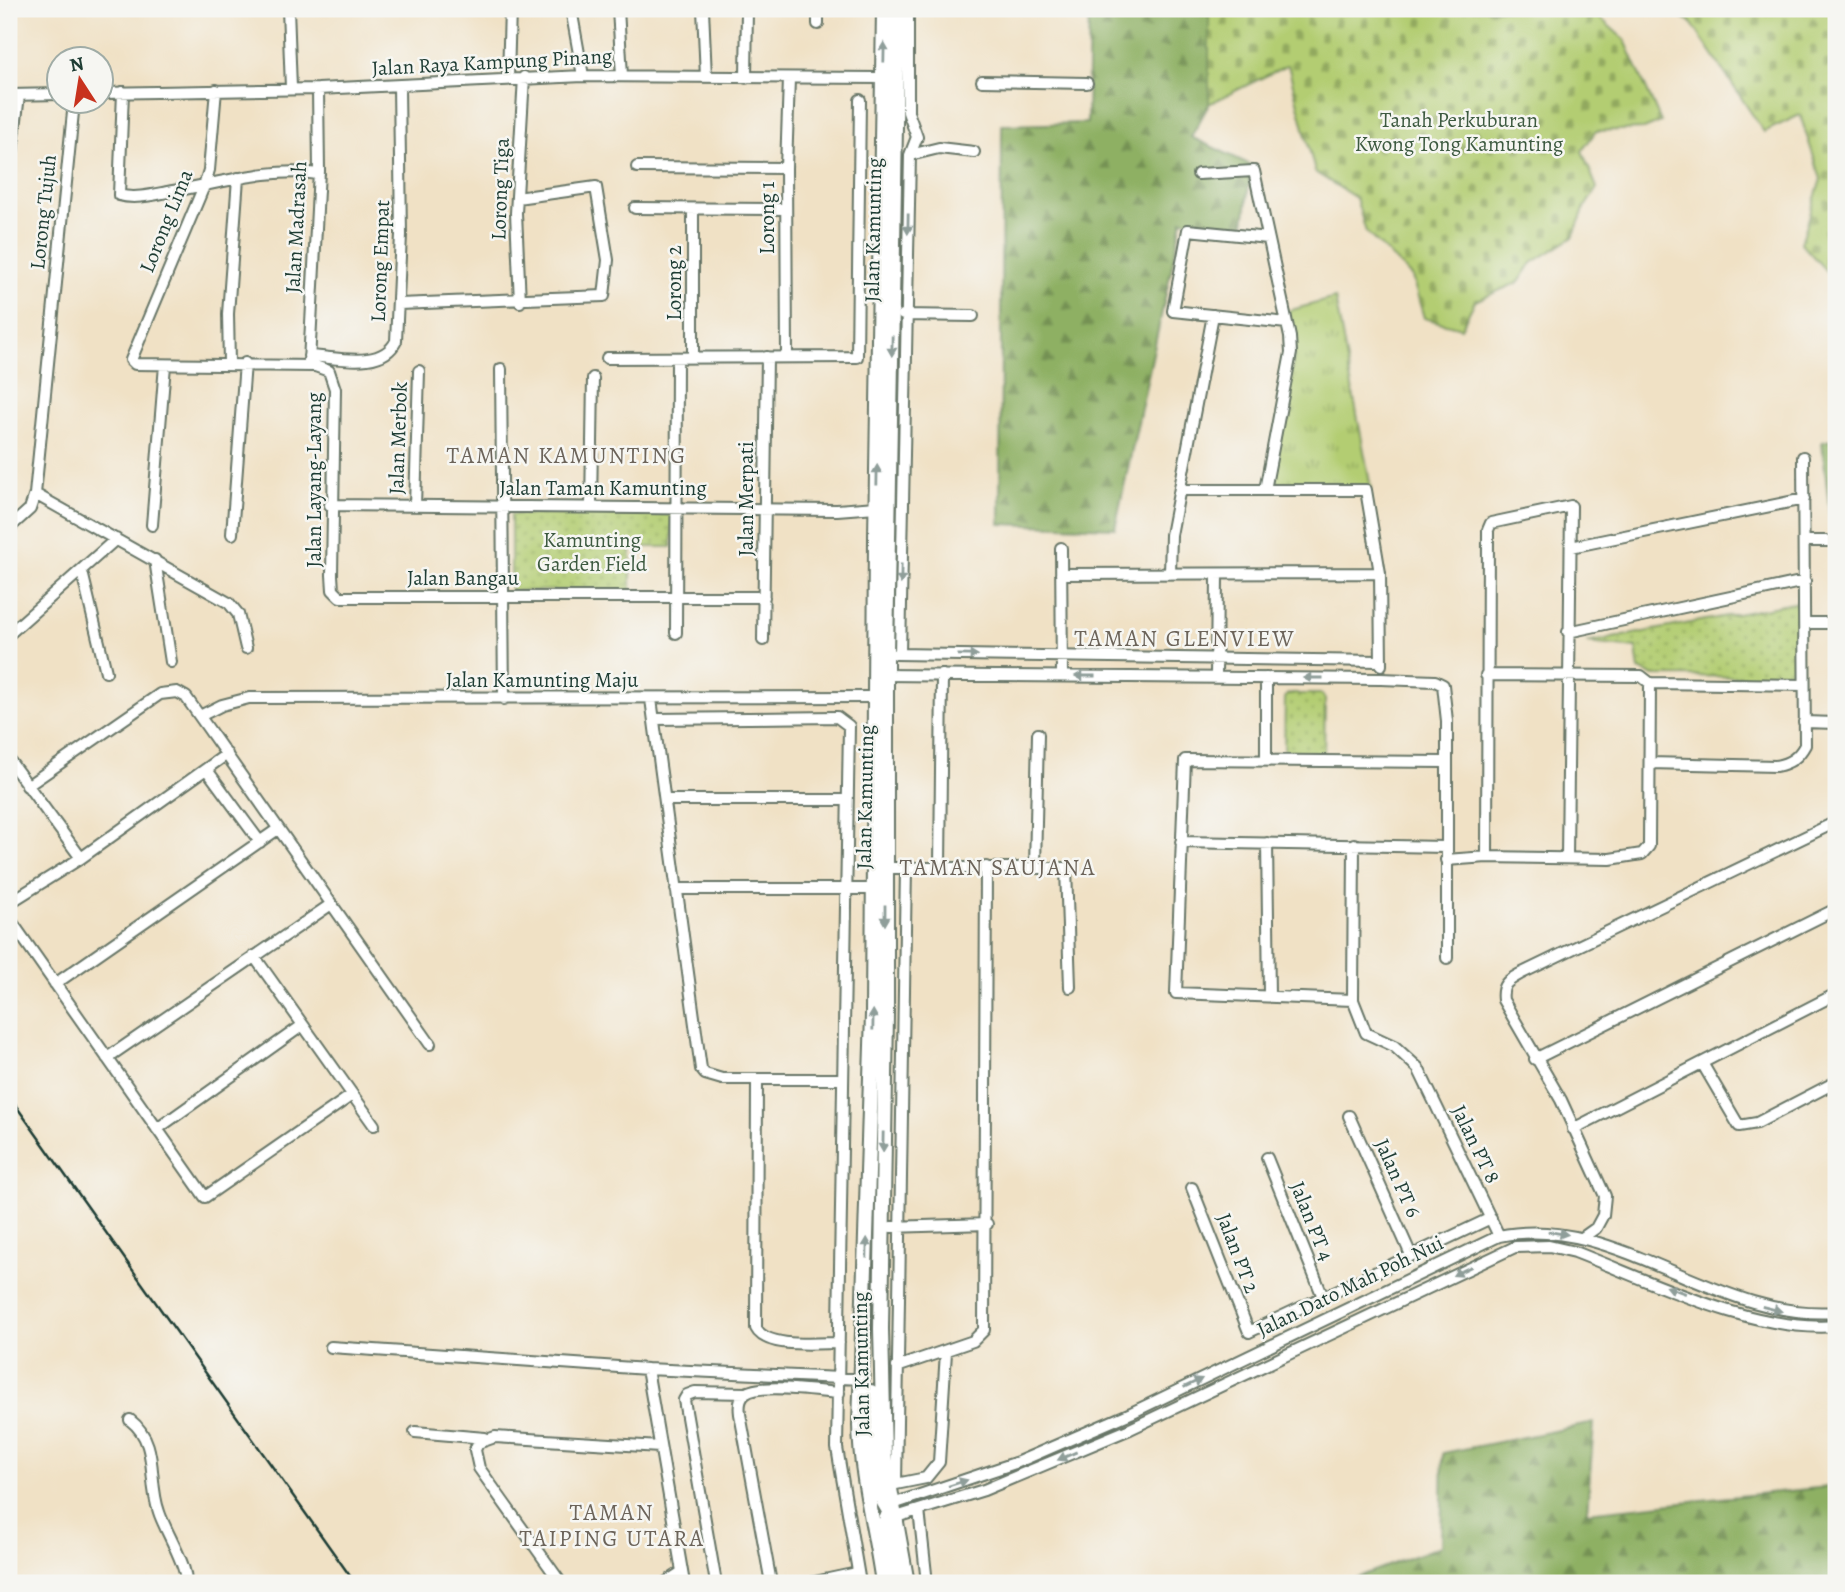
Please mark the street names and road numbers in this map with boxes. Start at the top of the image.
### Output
street label: Jalan Raya Kampung Pinang [371,42,613,82]
street label: Lorong Tiga [484,137,516,241]
street label: Lorong Tujuh [23,153,63,271]
street label: Jalan Kamunting [858,157,888,303]
street label: Jalan Madrasah [279,160,313,294]
street label: Lorong Lima [133,165,200,277]
street label: Lorong 1 [753,182,781,254]
street label: Lorong Empat [364,199,396,323]
street label: Lorong 2 [660,245,688,321]
street label: Jalan Merbok [382,380,414,495]
street label: Jalan Layang-Layang [300,392,328,568]
street label: Jalan Merpati [732,441,760,557]
street label: Jalan Taman Kamunting [499,474,707,502]
street label: Jalan Bangau [407,564,520,592]
street label: Jalan Kamunting Maju [446,666,639,694]
street label: Jalan Kamunting [850,724,880,870]
street label: Jalan PT 8 [1445,1100,1507,1188]
street label: Jalan PT 6 [1368,1134,1428,1222]
street label: Jalan PT 4 [1283,1177,1341,1265]
street label: Jalan PT 2 [1210,1209,1266,1297]
street label: Jalan Dato Mah Poh Nui [1252,1229,1448,1343]
street label: Jalan Kamunting [846,1291,876,1437]

